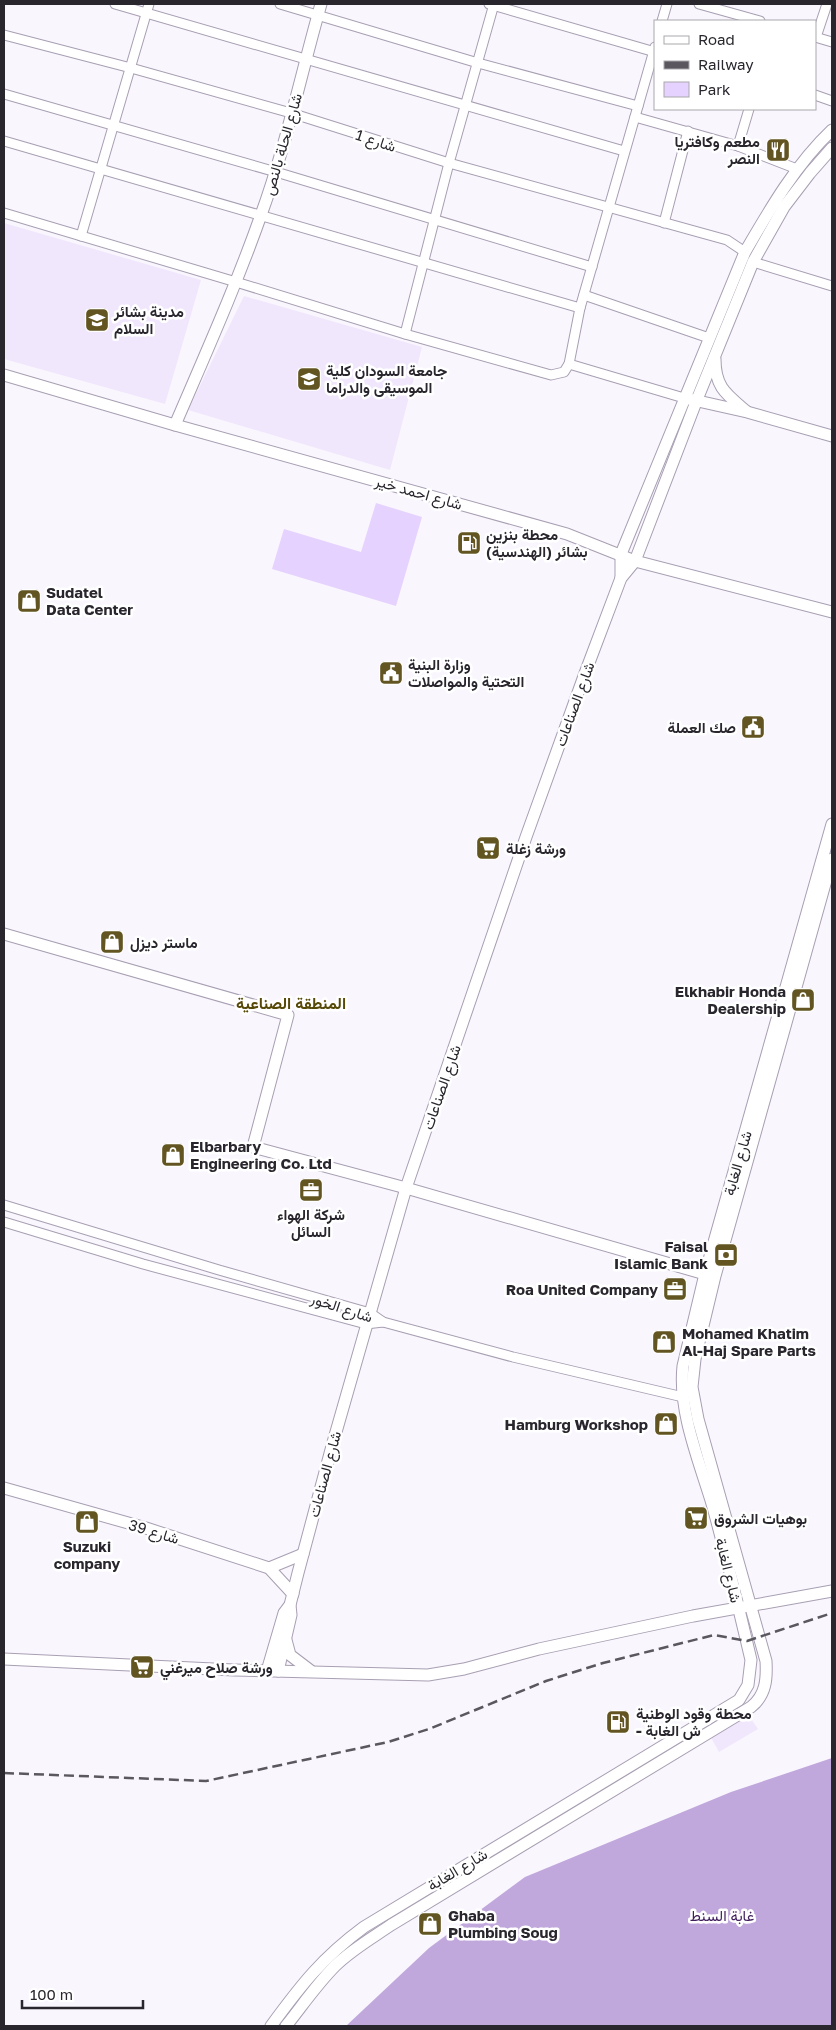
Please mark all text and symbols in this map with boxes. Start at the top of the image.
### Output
legend [654,20,816,110]
text: Road [698,30,735,48]
text: Railway [698,55,754,73]
text: Park [698,80,731,98]
street label: شارع الحلة بالنص [259,91,308,198]
street label: شارع 1 [353,125,399,158]
place label: مطعم وكافتريا النصر [675,132,760,168]
restaurant icon: مطعم وكافتريا النصر [765,137,791,163]
place label: مدينة بشائر السلام [113,302,184,339]
school or university icon: مدينة بشائر السلام [84,307,110,333]
place label: جامعة السودان كلية الموسيقى والدراما [326,361,447,397]
school or university icon: جامعة السودان كلية الموسيقى والدراما [296,366,322,392]
street label: شارع احمد خير [372,471,465,516]
place label: محطة بنزين بشائر (الهندسية) [486,525,588,561]
fuel station icon: محطة بنزين بشائر (الهندسية) [456,530,482,556]
place label: Sudatel Data Center [46,583,133,618]
shop icon: Sudatel Data Center [16,588,42,614]
place label: وزارة البنية التحتية والمواصلات [408,655,524,691]
street label: شارع الصناعات [550,659,600,750]
public building icon: وزارة البنية التحتية والمواصلات [378,660,404,686]
public building icon: صك العملة [740,714,766,740]
place label: صك العملة [667,718,736,736]
supermarket icon: ورشة زغلة [475,835,501,861]
place label: ورشة زغلة [506,839,566,858]
shop icon: ماستر ديزل [99,929,125,955]
place label: ماستر ديزل [130,933,198,952]
place label: Elkhabir Honda Dealership [675,982,786,1017]
shop icon: Elkhabir Honda Dealership [790,987,816,1013]
district label: المنطقة الصناعية [236,993,346,1013]
street label: شارع الصناعات [418,1042,467,1133]
street label: شارع الغابة [719,1128,758,1198]
place label: Elbarbary Engineering Co. Ltd [190,1137,332,1172]
shop icon: Elbarbary Engineering Co. Ltd [160,1142,186,1168]
office icon: شركة الهواء السائل [298,1177,324,1203]
place label: شركة الهواء السائل [277,1205,345,1241]
place label: Faisal Islamic Bank [614,1237,708,1272]
bank icon: Faisal Islamic Bank [713,1242,739,1268]
office icon: Roa United Company [662,1276,688,1302]
place label: Roa United Company [506,1280,658,1298]
street label: شارع الخور [307,1288,375,1328]
place label: Mohamed Khatim Al-Haj Spare Parts [682,1324,816,1359]
shop icon: Mohamed Khatim Al-Haj Spare Parts [651,1329,677,1355]
shop icon: Hamburg Workshop [653,1411,679,1437]
place label: Hamburg Workshop [505,1415,648,1433]
street label: شارع الصناعات [304,1429,347,1520]
supermarket icon: بوهيات الشروق [683,1505,709,1531]
shop icon: Suzuki company [74,1509,100,1535]
place label: بوهيات الشروق [714,1509,807,1528]
street label: شارع 39 [126,1515,182,1550]
street label: شارع الغابة [709,1536,746,1605]
place label: Suzuki company [54,1537,120,1572]
supermarket icon: ورشة صلاح ميرغني [129,1654,155,1680]
place label: ورشة صلاح ميرغني [160,1658,273,1681]
place label: محطة وقود الوطنية - ش الغابة [636,1704,752,1740]
fuel station icon: محطة وقود الوطنية - ش الغابة [605,1709,631,1735]
street label: شارع الغابة [424,1844,492,1896]
place label: Ghaba Plumbing Soug [448,1906,558,1941]
park label: غابة السنط [690,1906,755,1925]
shop icon: Ghaba Plumbing Soug [417,1911,443,1937]
scale bar [22,1978,144,2010]
text: 100 m [30,1985,73,2003]

